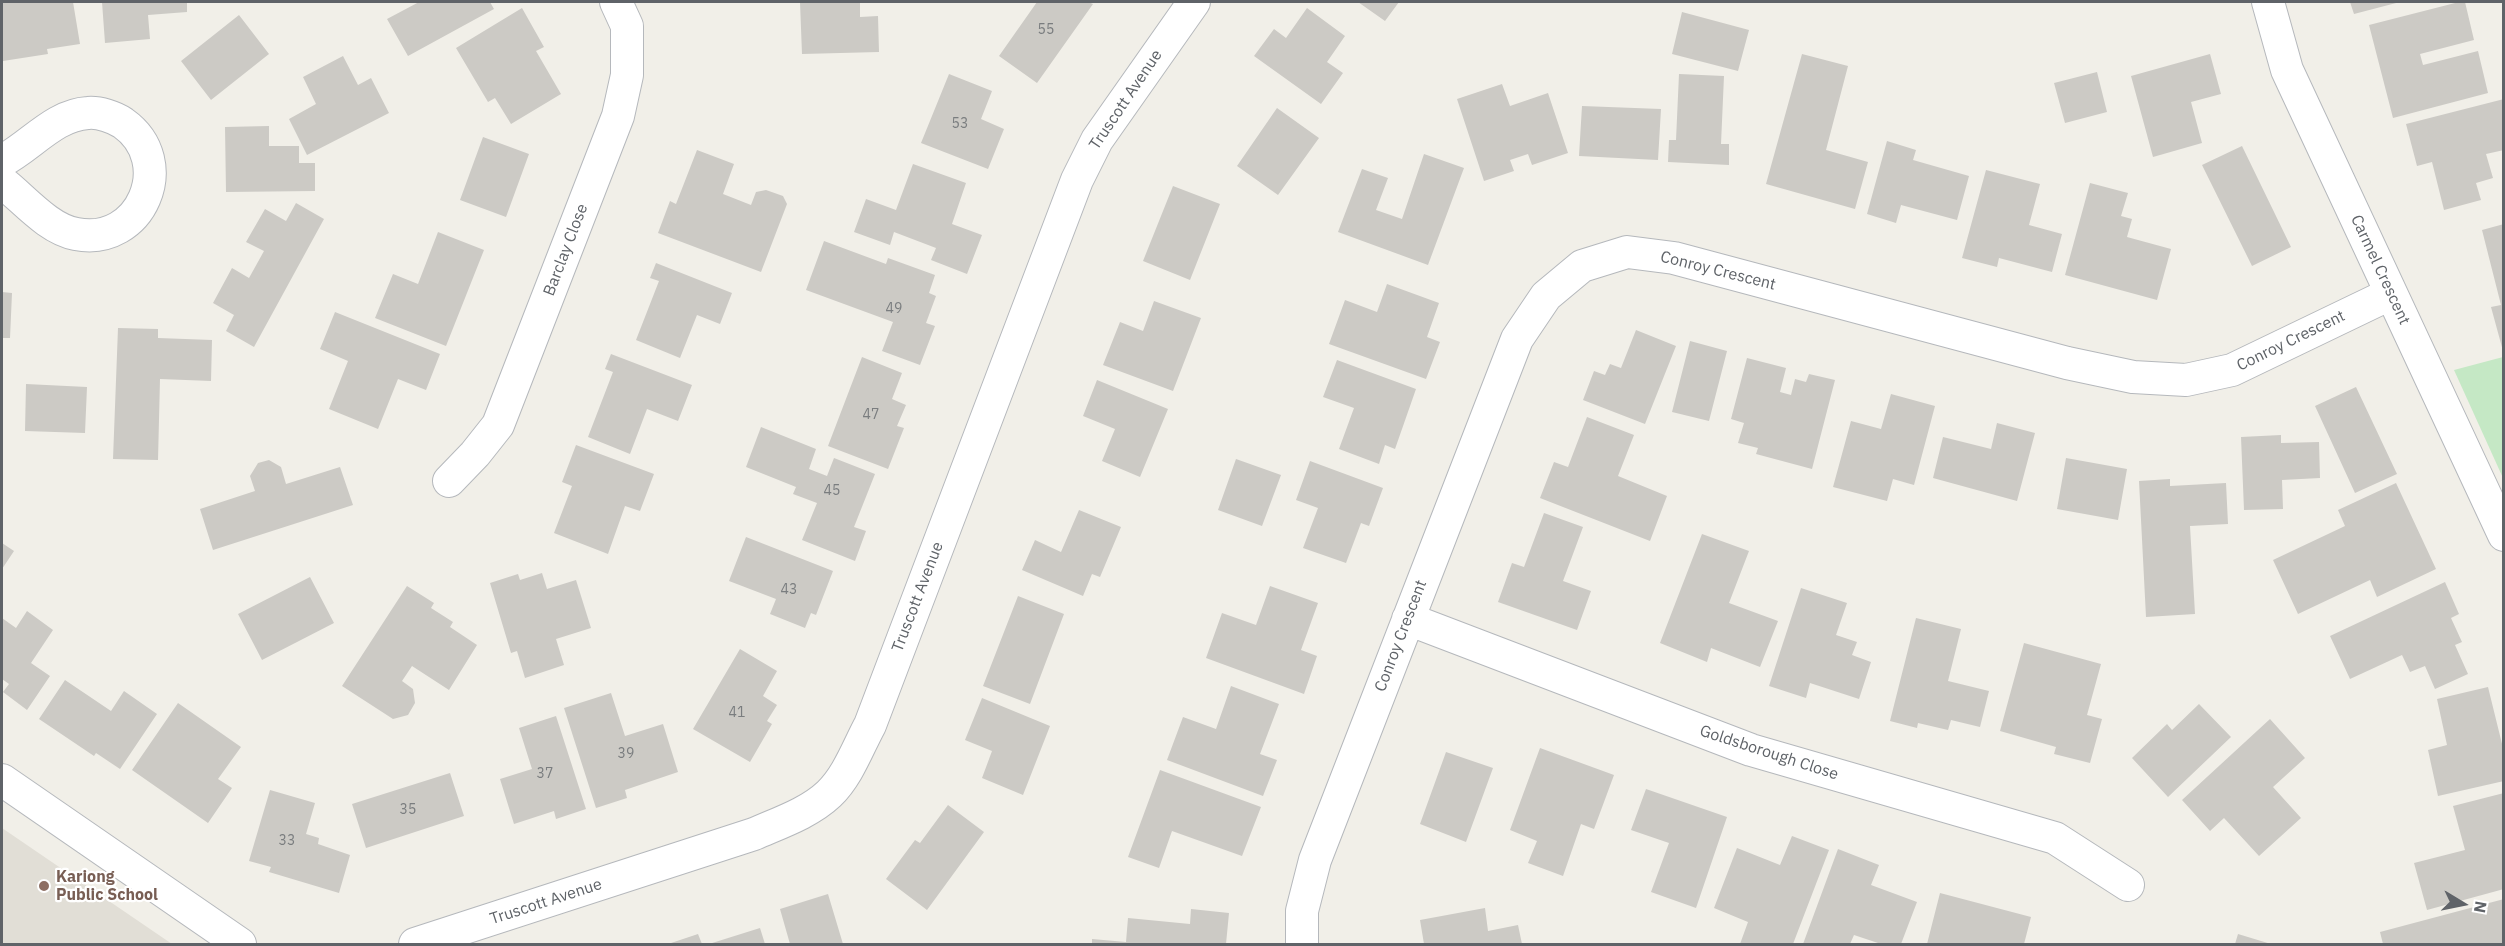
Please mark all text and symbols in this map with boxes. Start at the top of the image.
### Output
house number: 55 [1038,22,1054,38]
street label: Truscott Avenue [1086,46,1166,154]
house number: 53 [952,116,968,132]
street label: Barclay Close [540,201,592,299]
street label: Carmel Crescent [2346,212,2414,328]
street label: Conroy Crescent [1658,247,1778,295]
house number: 49 [886,301,902,317]
street label: Conroy Crescent [2234,306,2348,376]
house number: 47 [863,407,879,423]
house number: 45 [824,483,840,499]
street label: Truscott Avenue [888,539,948,655]
street label: Conroy Crescent [1371,577,1431,695]
house number: 43 [781,582,797,598]
house number: 41 [729,705,745,721]
street label: Goldsborough Close [1697,722,1841,784]
house number: 39 [618,746,634,762]
house number: 37 [537,766,553,782]
house number: 35 [400,802,416,818]
house number: 33 [279,833,295,849]
place label: Kariong Public School [56,867,158,905]
north arrow [2433,874,2493,934]
street label: Truscott Avenue [488,875,604,929]
marker: Kariong Public School [37,879,51,893]
text: N [2470,900,2492,915]

